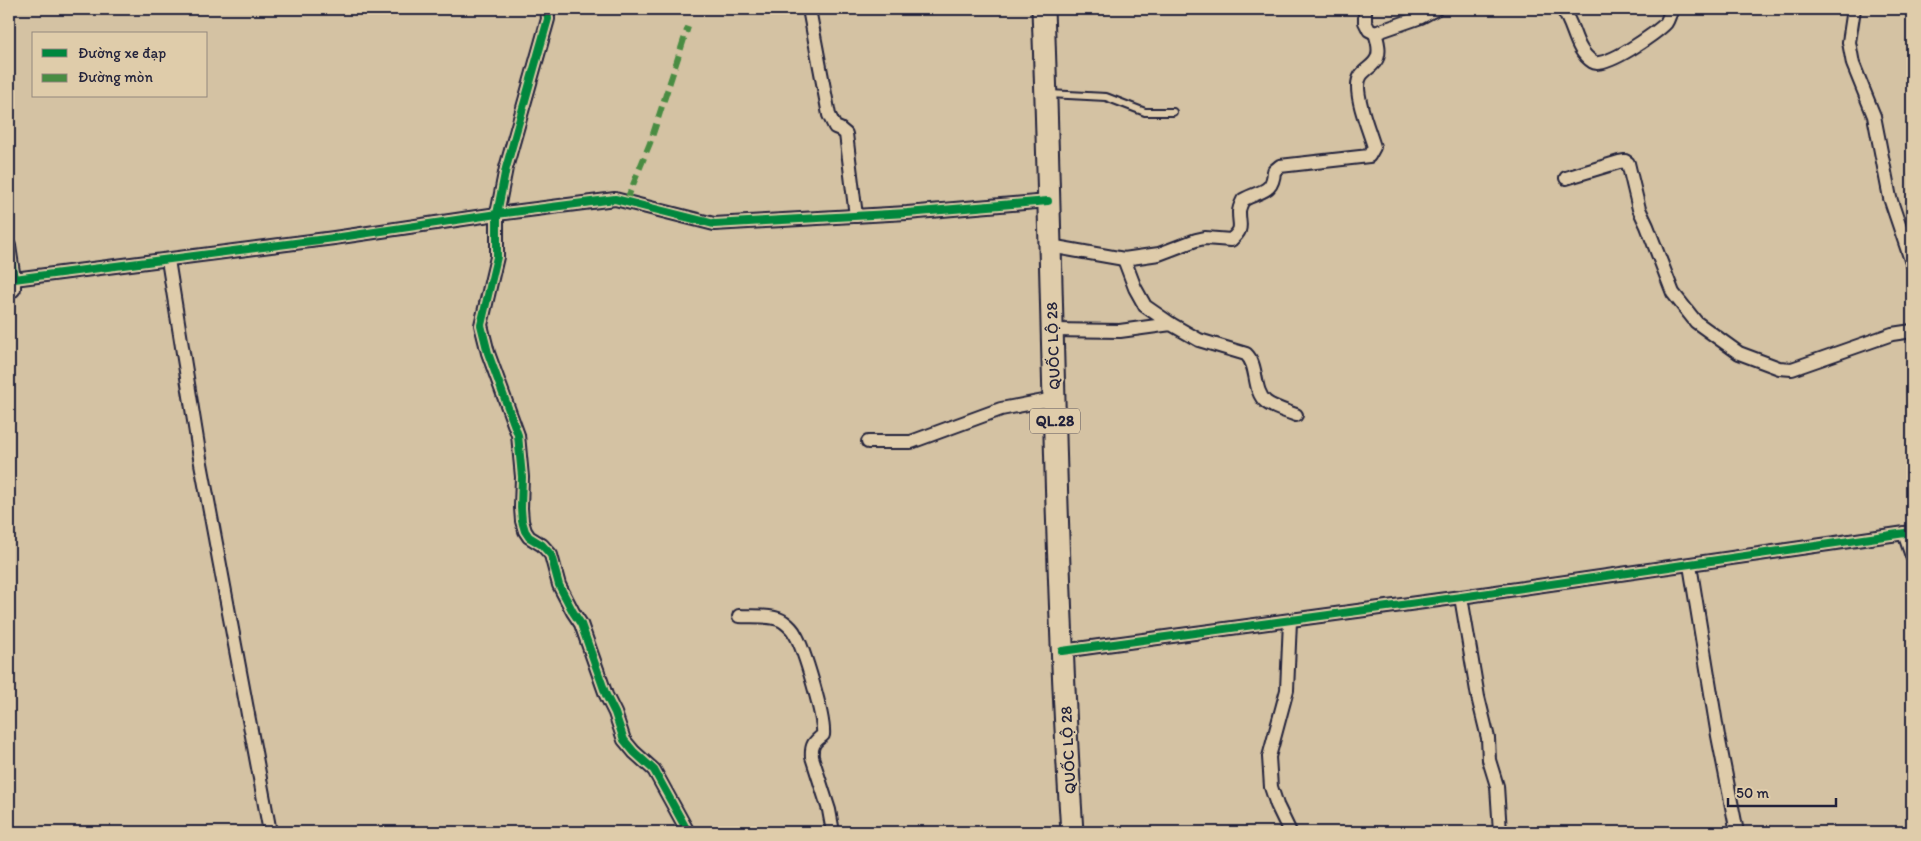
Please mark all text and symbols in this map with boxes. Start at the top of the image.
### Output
legend [32,32,208,98]
text: Đường xe đạp [78,44,166,62]
text: Đường mòn [78,68,154,86]
street label: QUỐC LỘ 28 [1042,301,1064,390]
road number: QL.28 [1030,408,1080,434]
street label: QUỐC LỘ 28 [1056,705,1080,795]
scale bar [1728,776,1836,808]
text: 50 m [1736,784,1769,802]

